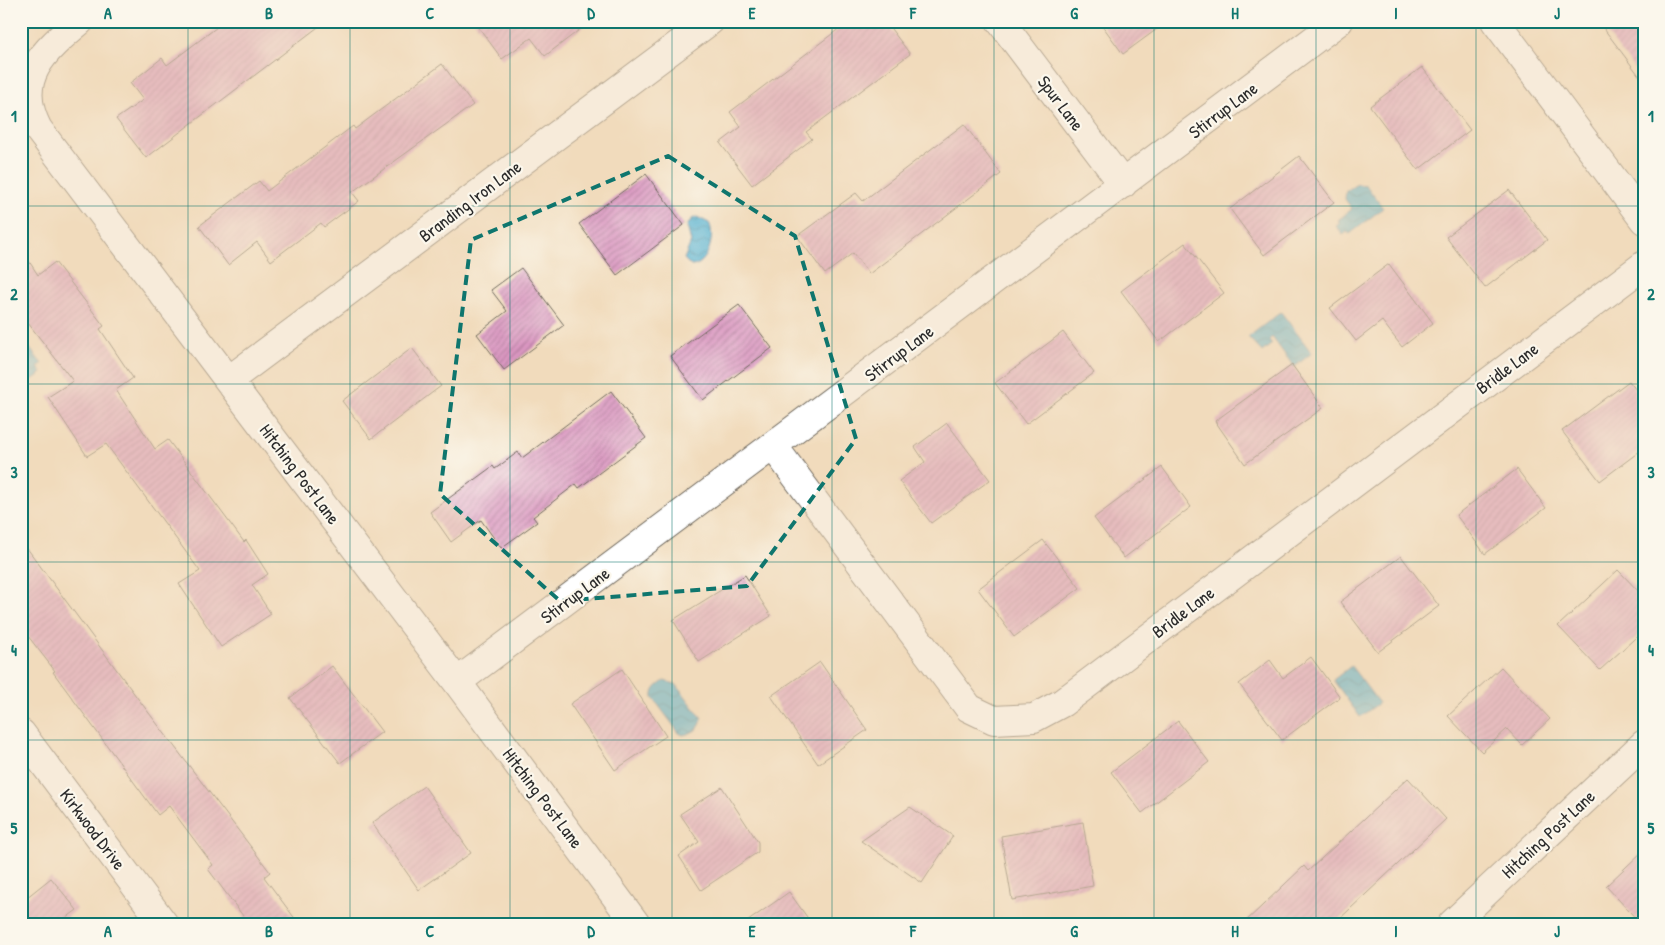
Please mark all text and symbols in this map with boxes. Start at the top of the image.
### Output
text: A [104,2,112,24]
text: B [265,2,273,24]
text: C [426,2,435,24]
text: D [587,2,595,24]
text: E [748,2,756,24]
text: F [909,2,917,24]
text: G [1070,2,1078,24]
text: H [1231,2,1239,24]
text: I [1394,2,1398,24]
text: J [1554,2,1560,24]
street label: Spur Lane [1032,70,1090,136]
street label: Stirrup Lane [1183,76,1263,144]
text: 1 [11,105,17,127]
text: 1 [1648,105,1654,127]
street label: Branding Iron Lane [414,154,526,248]
text: 2 [10,283,18,305]
text: 2 [1647,283,1655,305]
street label: Stirrup Lane [859,319,939,387]
street label: Bridle Lane [1471,336,1543,400]
street label: Hitching Post Lane [254,419,346,529]
text: 3 [10,461,18,483]
text: 3 [1647,461,1655,483]
street label: Stirrup Lane [535,561,615,629]
street label: Bridle Lane [1147,580,1219,644]
text: 4 [11,639,17,661]
text: 4 [1648,639,1654,661]
street label: Hitching Post Lane [497,743,589,853]
street label: Kirkwood Drive [54,783,132,875]
street label: Hitching Post Lane [1496,784,1600,884]
text: 5 [11,817,18,839]
text: 5 [1648,817,1655,839]
text: A [104,920,112,942]
text: B [265,920,273,942]
text: C [426,920,435,942]
text: D [587,920,595,942]
text: E [748,920,756,942]
text: F [909,920,917,942]
text: G [1070,920,1078,942]
text: H [1231,920,1239,942]
text: I [1394,920,1398,942]
text: J [1554,920,1560,942]

